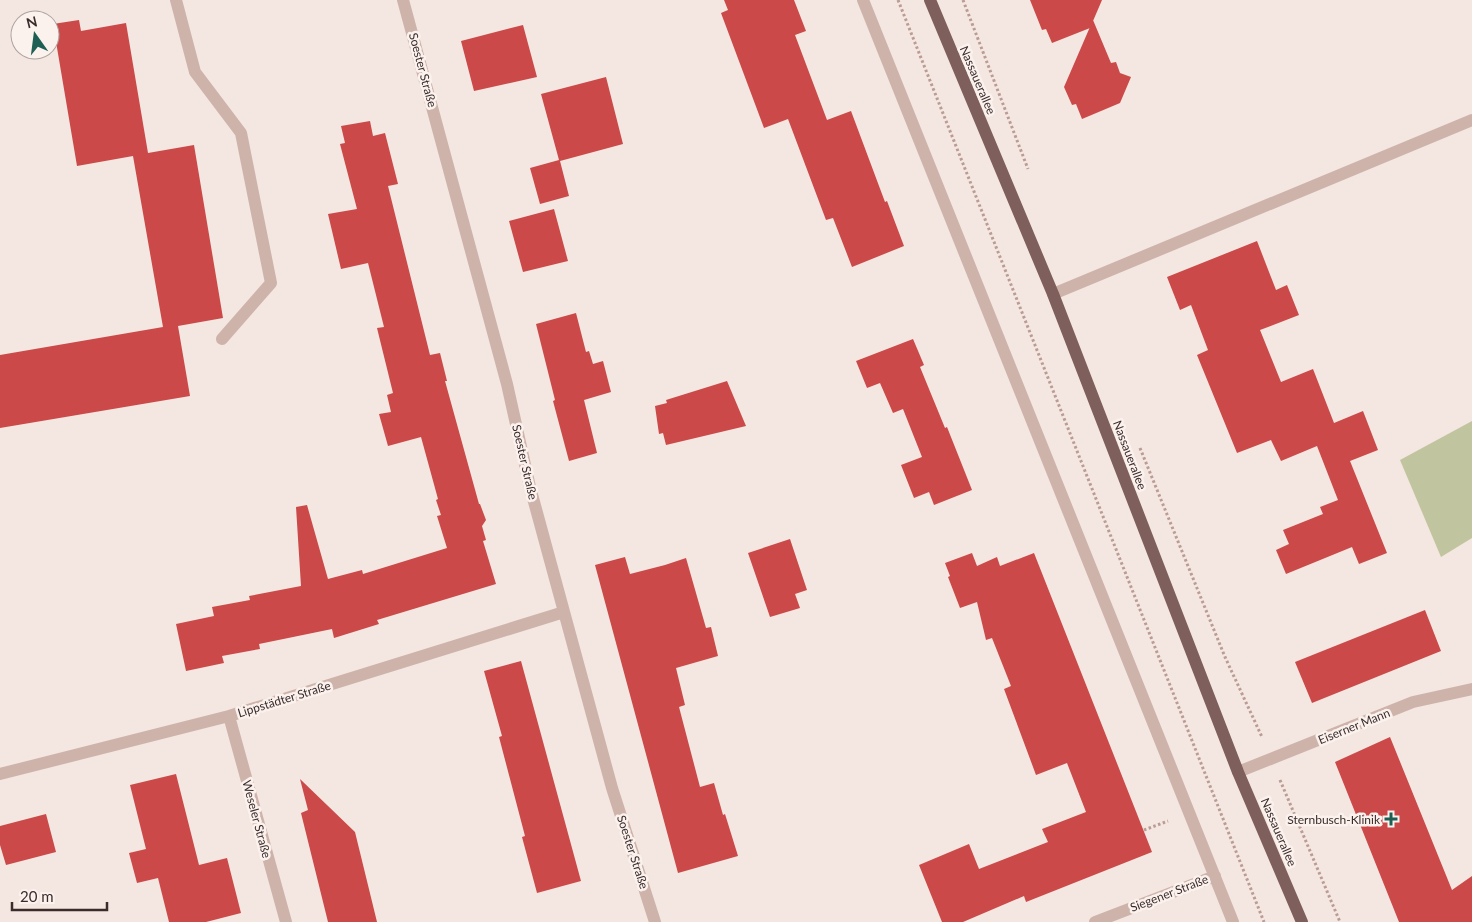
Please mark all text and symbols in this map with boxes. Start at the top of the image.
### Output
north arrow [10,10,60,60]
text: N [24,12,39,31]
street label: Soester Straße [406,31,440,109]
street label: Nassauerallee [957,44,999,116]
street label: Nassauerallee [1110,418,1150,492]
street label: Soester Straße [509,423,541,501]
street label: Lippstädter Straße [236,678,332,720]
street label: Eiserner Mann [1316,705,1392,747]
street label: Weseler Straße [239,778,275,860]
street label: Nassauerallee [1258,796,1300,868]
place label: Sternbusch-Klinik [1287,812,1381,827]
marker: Sternbusch-Klinik [1384,812,1398,826]
street label: Soester Straße [614,813,652,891]
street label: Siegener Straße [1128,871,1210,915]
scale bar [12,880,108,912]
text: 20 m [20,887,54,905]

